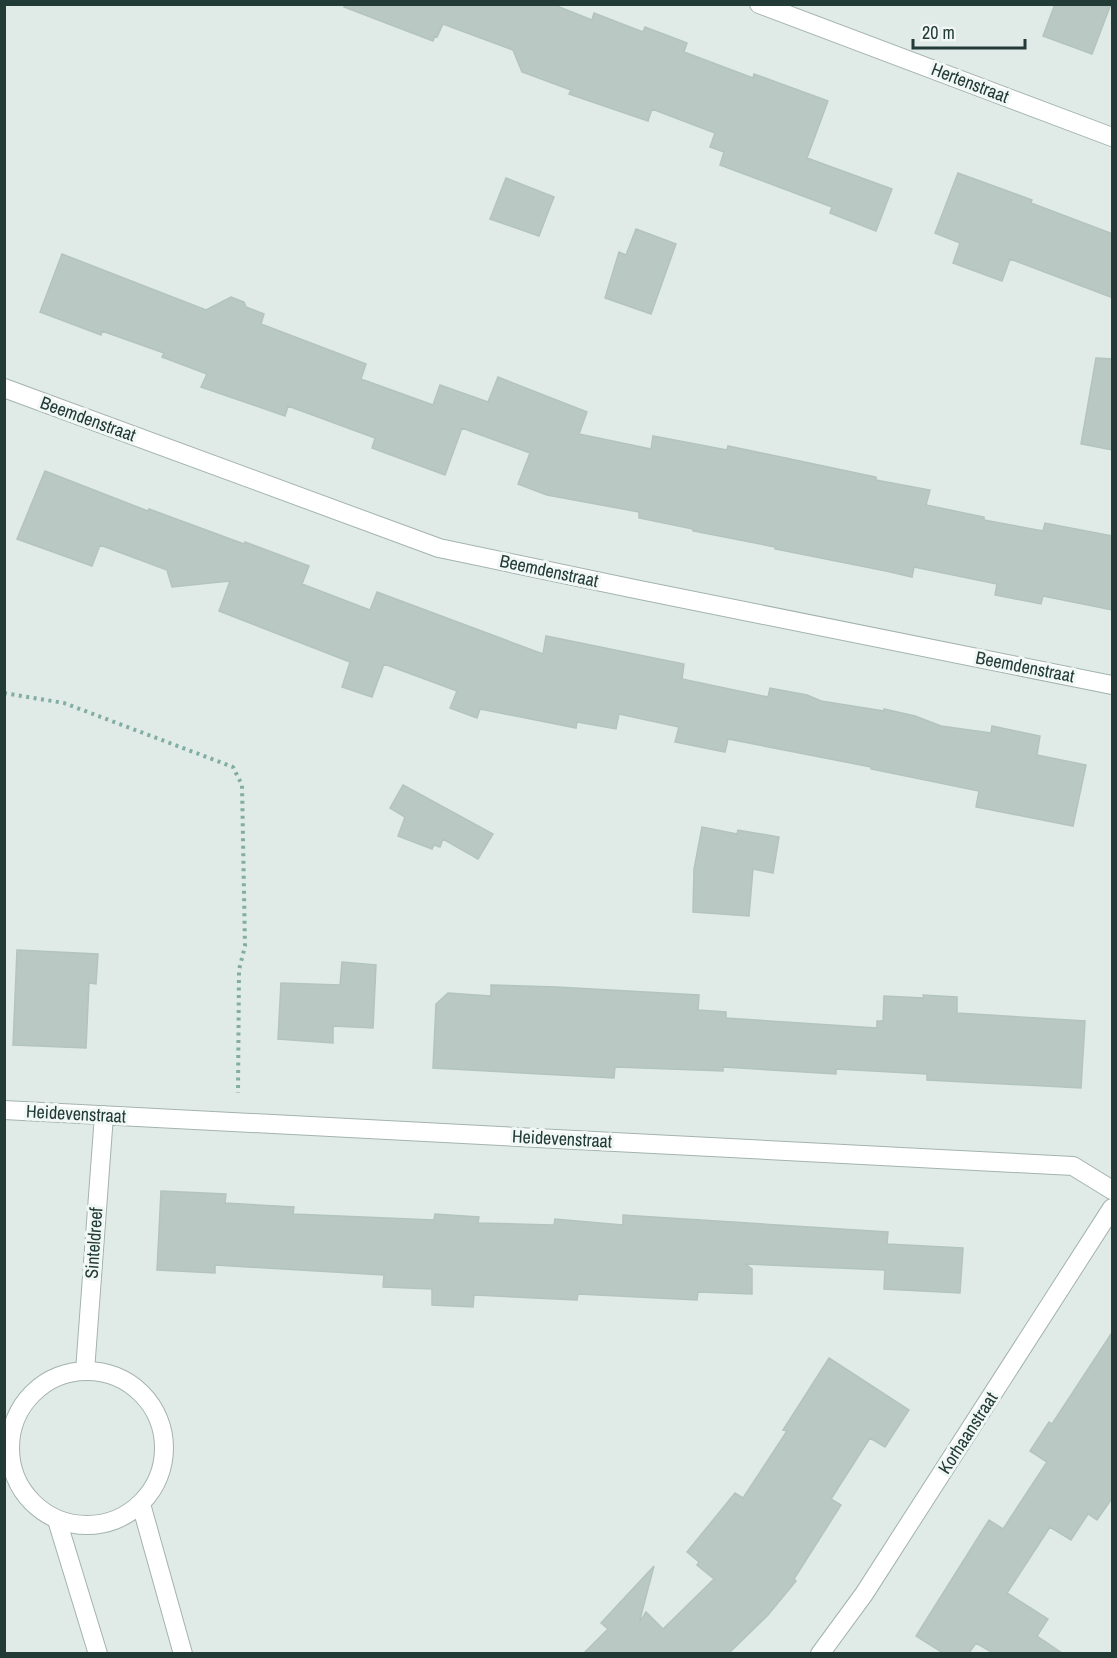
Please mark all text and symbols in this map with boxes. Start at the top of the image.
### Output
scale bar [913,12,1026,50]
text: 20 m [922,20,955,45]
street label: Hertenstraat [928,56,1013,109]
street label: Beemdenstraat [37,390,139,447]
street label: Beemdenstraat [498,548,601,593]
street label: Beemdenstraat [974,645,1077,688]
street label: Heidevenstraat [25,1098,127,1129]
street label: Heidevenstraat [511,1123,613,1154]
street label: Sinteldreef [79,1206,109,1279]
street label: Korhaanstraat [932,1387,1003,1478]

